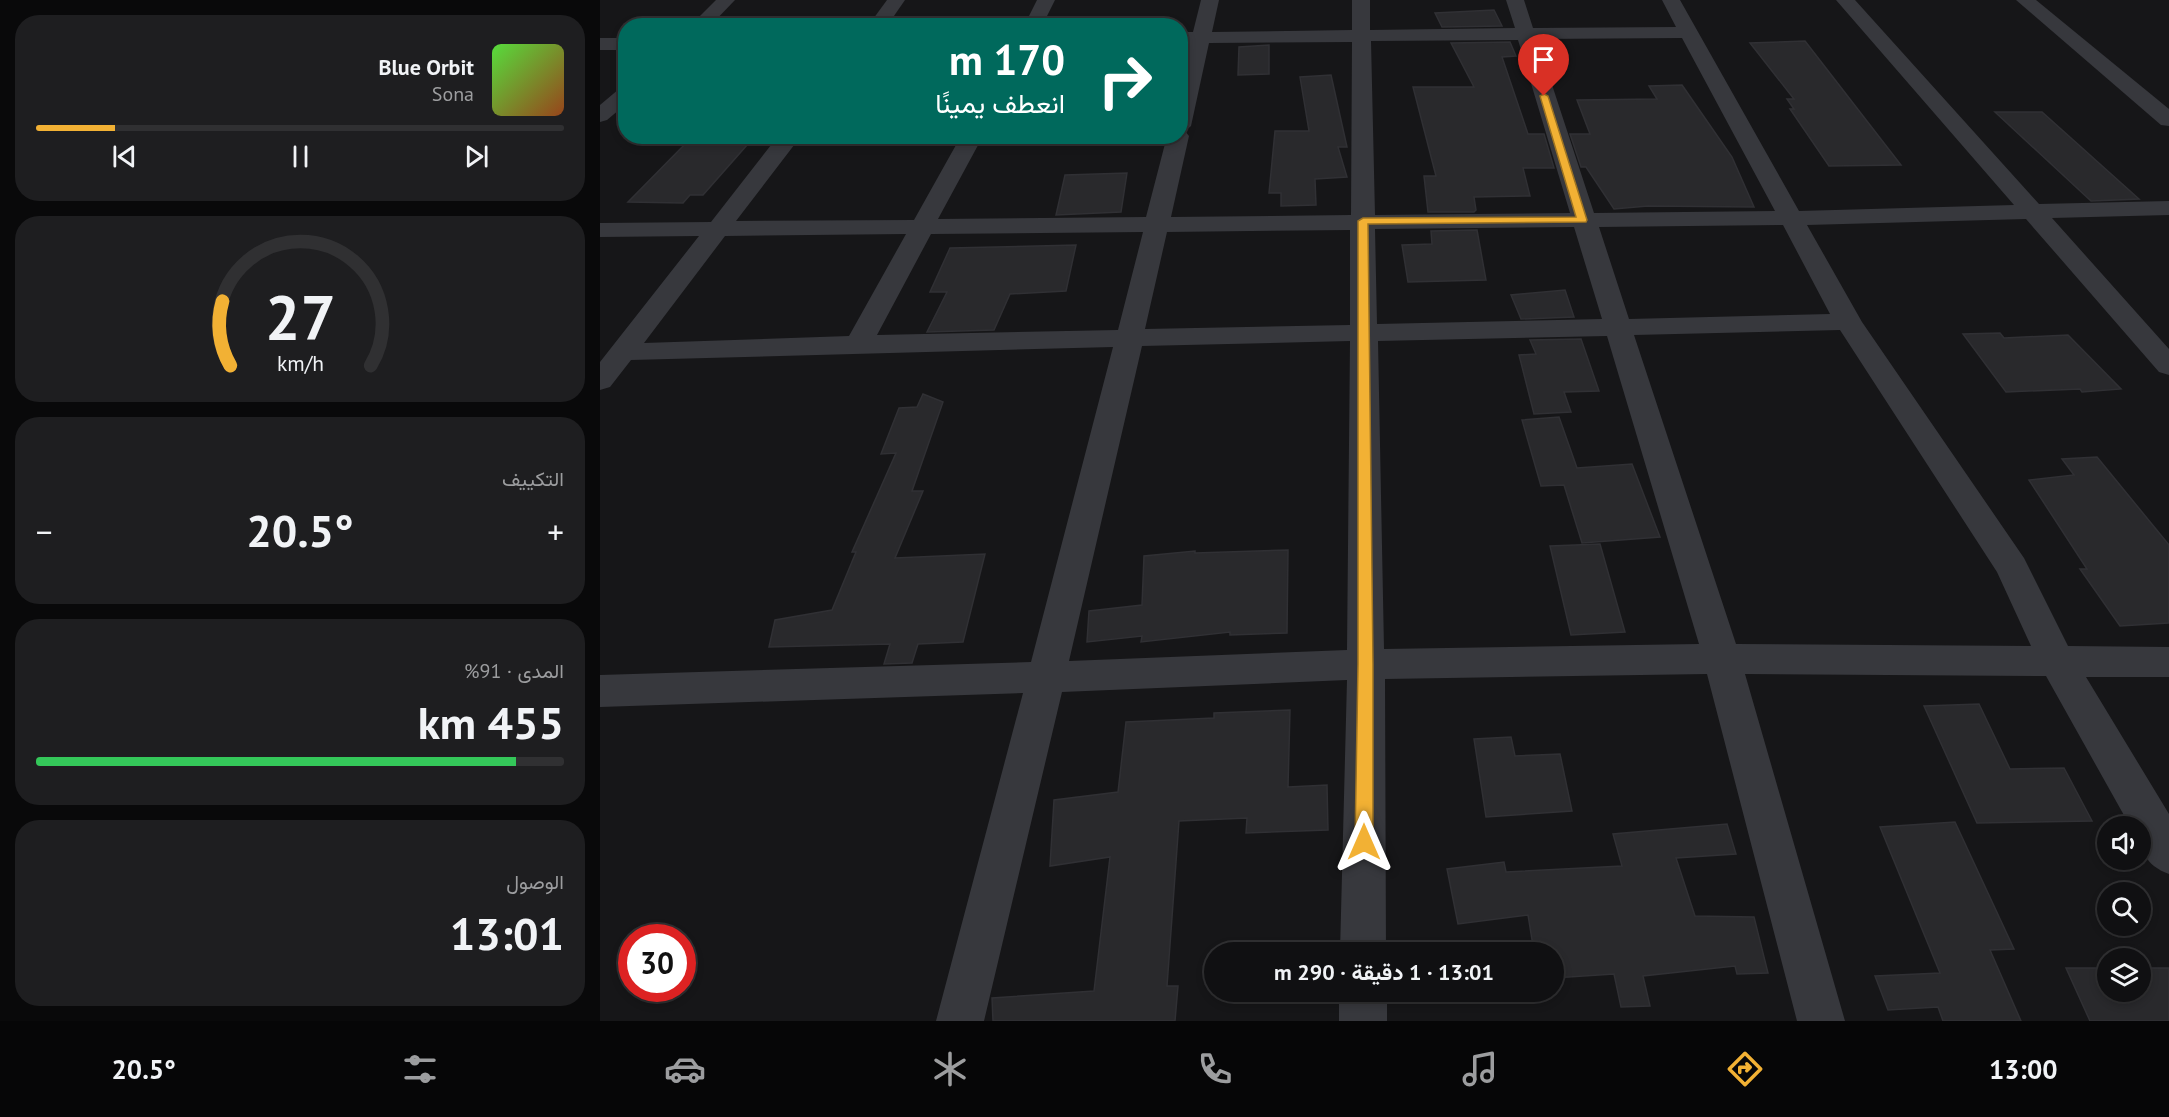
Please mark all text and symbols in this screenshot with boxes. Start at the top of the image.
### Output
text: 170 m [949,32,1065,87]
pin [1518,34,1569,96]
icon: right [1086,42,1164,120]
icon: arrive [1527,43,1560,76]
text: Blue Orbit [378,53,474,81]
text: Sona [432,81,474,107]
text: انعطف يمينًا [935,86,1065,120]
icon: previous [108,140,141,173]
icon: pause [284,140,317,173]
icon: next [460,140,493,173]
text: 27 [265,276,335,357]
text: km/h [276,350,323,378]
text: التكييف [502,466,564,492]
text: 20.5° [246,501,354,559]
text: − [36,510,53,553]
text: + [547,510,564,553]
text: المدى · 91% [464,658,564,684]
text: 455 km [418,693,564,751]
position arrow [1332,810,1396,874]
map controls [2097,816,2151,1002]
button: sound [2097,816,2151,870]
text: الوصول [506,869,564,895]
button: search [2097,882,2151,936]
text: 13:01 [450,904,564,962]
speed limit sign: 30 [618,924,696,1002]
button: layers [2097,948,2151,1002]
text: 13:01 · 1 دقيقة · 290 m [1274,958,1494,986]
icon: filters [399,1048,441,1090]
icon: car [664,1048,706,1090]
icon: climate [929,1048,971,1090]
icon: phone [1194,1048,1236,1090]
icon: music [1459,1048,1501,1090]
icon: directions [1724,1048,1766,1090]
text: 20.5° [112,1052,176,1086]
text: 13:00 [1989,1052,2058,1086]

